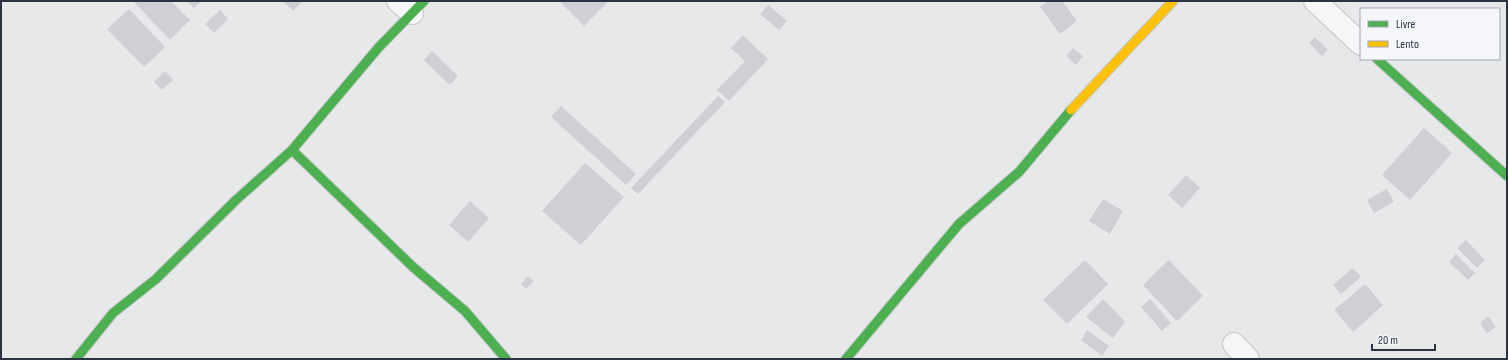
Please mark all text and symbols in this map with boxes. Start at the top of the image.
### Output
legend [1360,8,1500,60]
text: Livre [1396,17,1416,32]
text: Lento [1396,37,1419,52]
scale bar [1372,326,1435,352]
text: 20 m [1378,333,1398,348]

